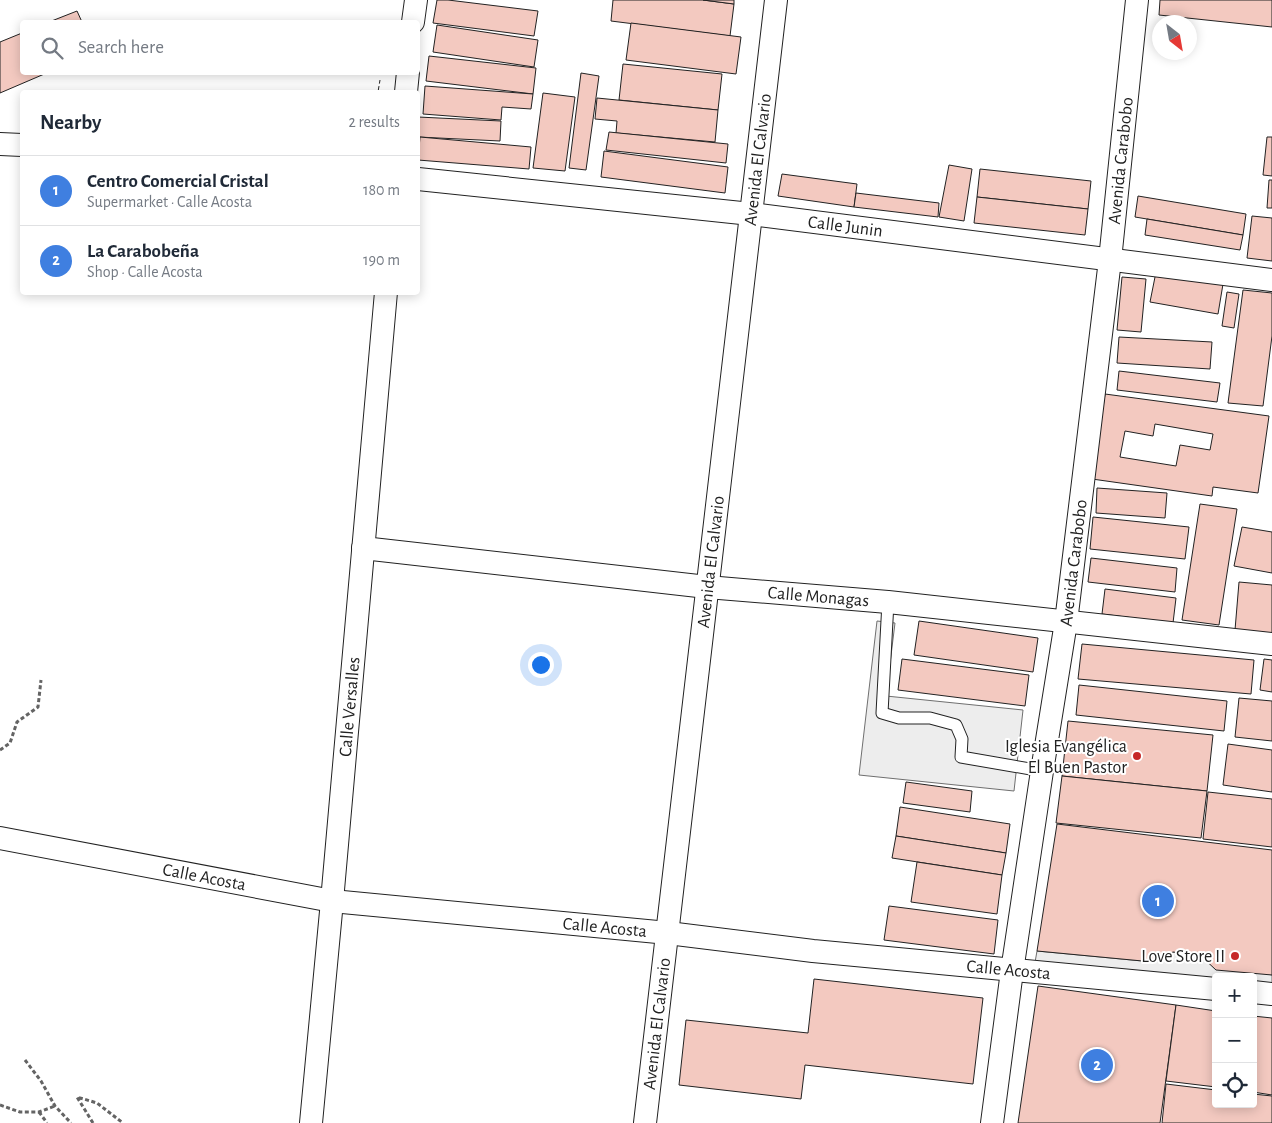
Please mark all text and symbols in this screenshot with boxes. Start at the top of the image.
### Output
north arrow [1152,15,1197,60]
search box [20,20,420,75]
icon: search [38,34,66,62]
text: Search here [78,38,164,57]
street label: Avenida El Calvario [742,92,775,227]
street label: Avenida Carabobo [1106,96,1137,225]
text: Nearby [40,112,101,133]
text: 2 results [348,114,400,130]
text: Centro Comercial Cristal [87,172,269,191]
text: 1 [53,182,59,198]
text: 180 m [363,182,400,198]
text: Supermarket · Calle Acosta [87,194,252,210]
street label: Calle Junin [807,213,884,241]
text: La Carabobeña [87,242,199,261]
text: 2 [52,252,60,268]
text: 190 m [363,252,400,268]
text: Shop · Calle Acosta [87,264,203,280]
street label: Avenida El Calvario [695,495,728,629]
street label: Avenida Carabobo [1058,498,1091,628]
street label: Calle Monagas [767,584,870,610]
your location [528,652,554,678]
street label: Calle Versalles [337,656,364,758]
place label: Iglesia Evangélica El Buen Pastor [1005,738,1127,777]
marker: Iglesia Evangélica El Buen Pastor [1131,750,1143,762]
street label: Calle Acosta [161,861,247,894]
pin: 1 [1142,882,1174,920]
street label: Calle Acosta [562,915,648,941]
place label: Love Store II [1141,948,1225,966]
marker: Love Store II [1229,950,1241,962]
street label: Avenida El Calvario [641,957,674,1091]
street label: Calle Acosta [966,958,1051,983]
map controls [1212,973,1257,1108]
button: + [1212,973,1257,1018]
button: − [1212,1018,1257,1063]
pin: 2 [1081,1046,1113,1084]
button: locate [1212,1063,1257,1108]

